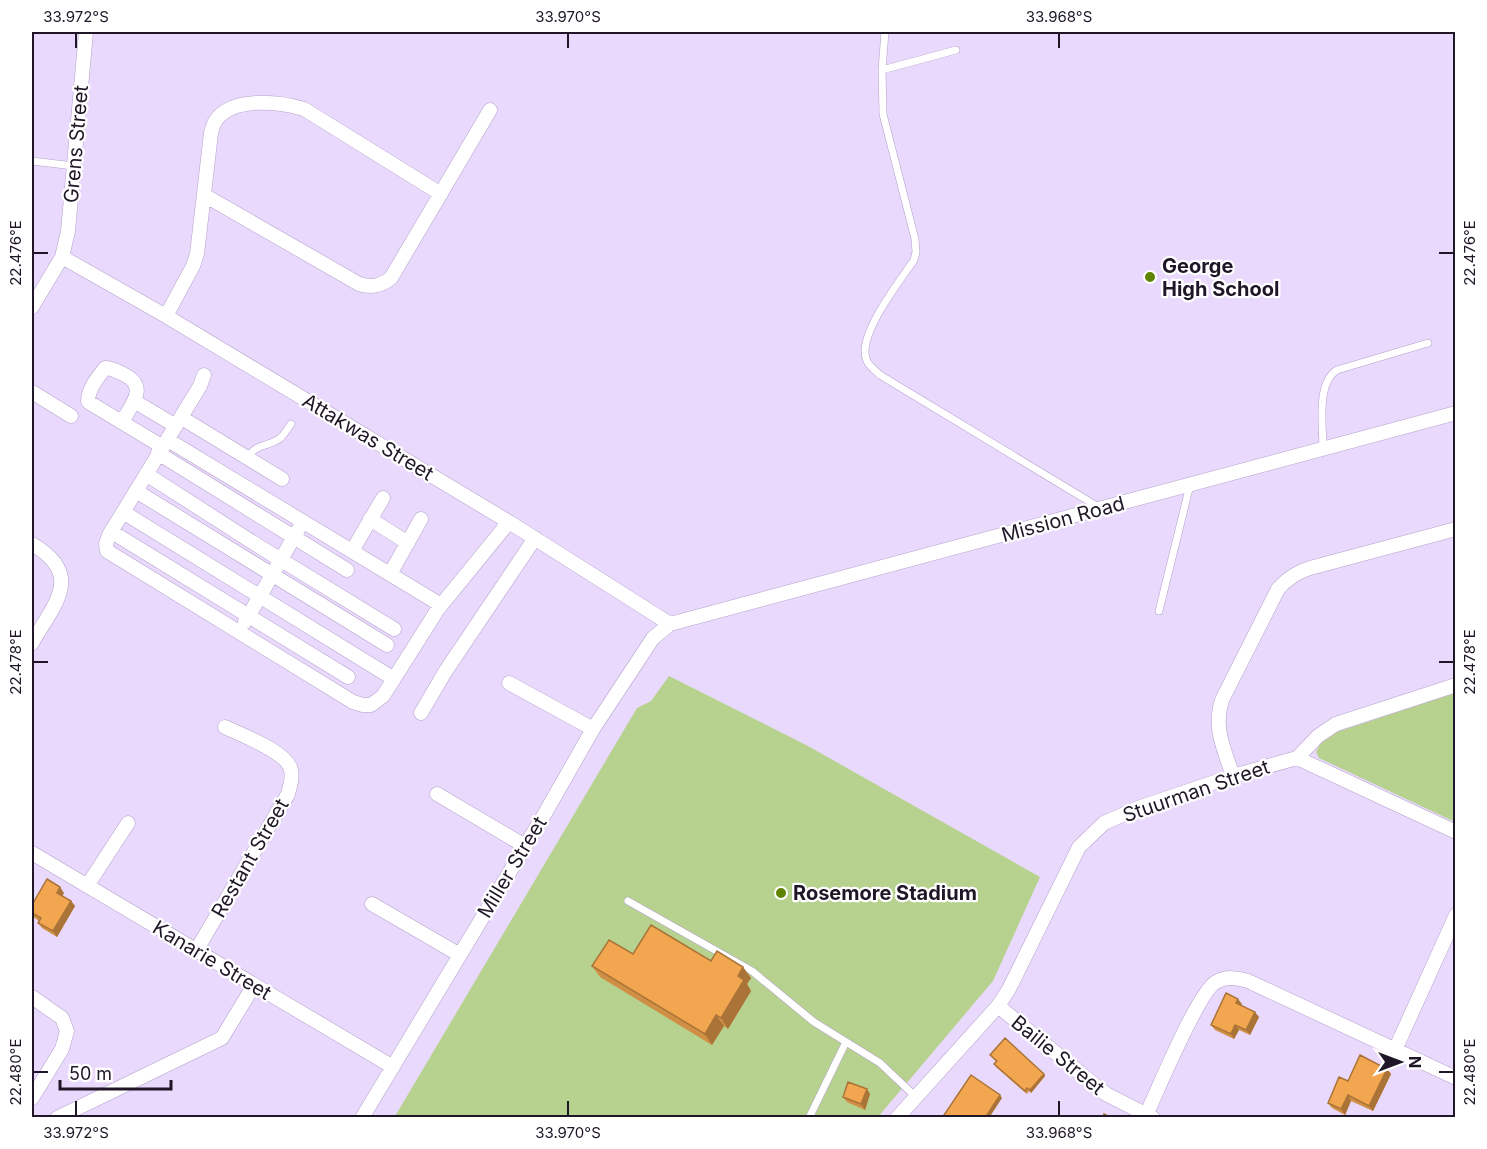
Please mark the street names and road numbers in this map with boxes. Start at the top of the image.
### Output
street label: Grens Street [59,84,93,204]
street label: Attakwas Street [298,388,438,486]
street label: Mission Road [999,491,1127,547]
street label: Stuurman Street [1120,755,1273,827]
street label: Restant Street [206,794,294,922]
street label: Miller Street [472,812,552,922]
street label: Kanarie Street [148,915,276,1005]
street label: Bailie Street [1007,1010,1110,1100]

